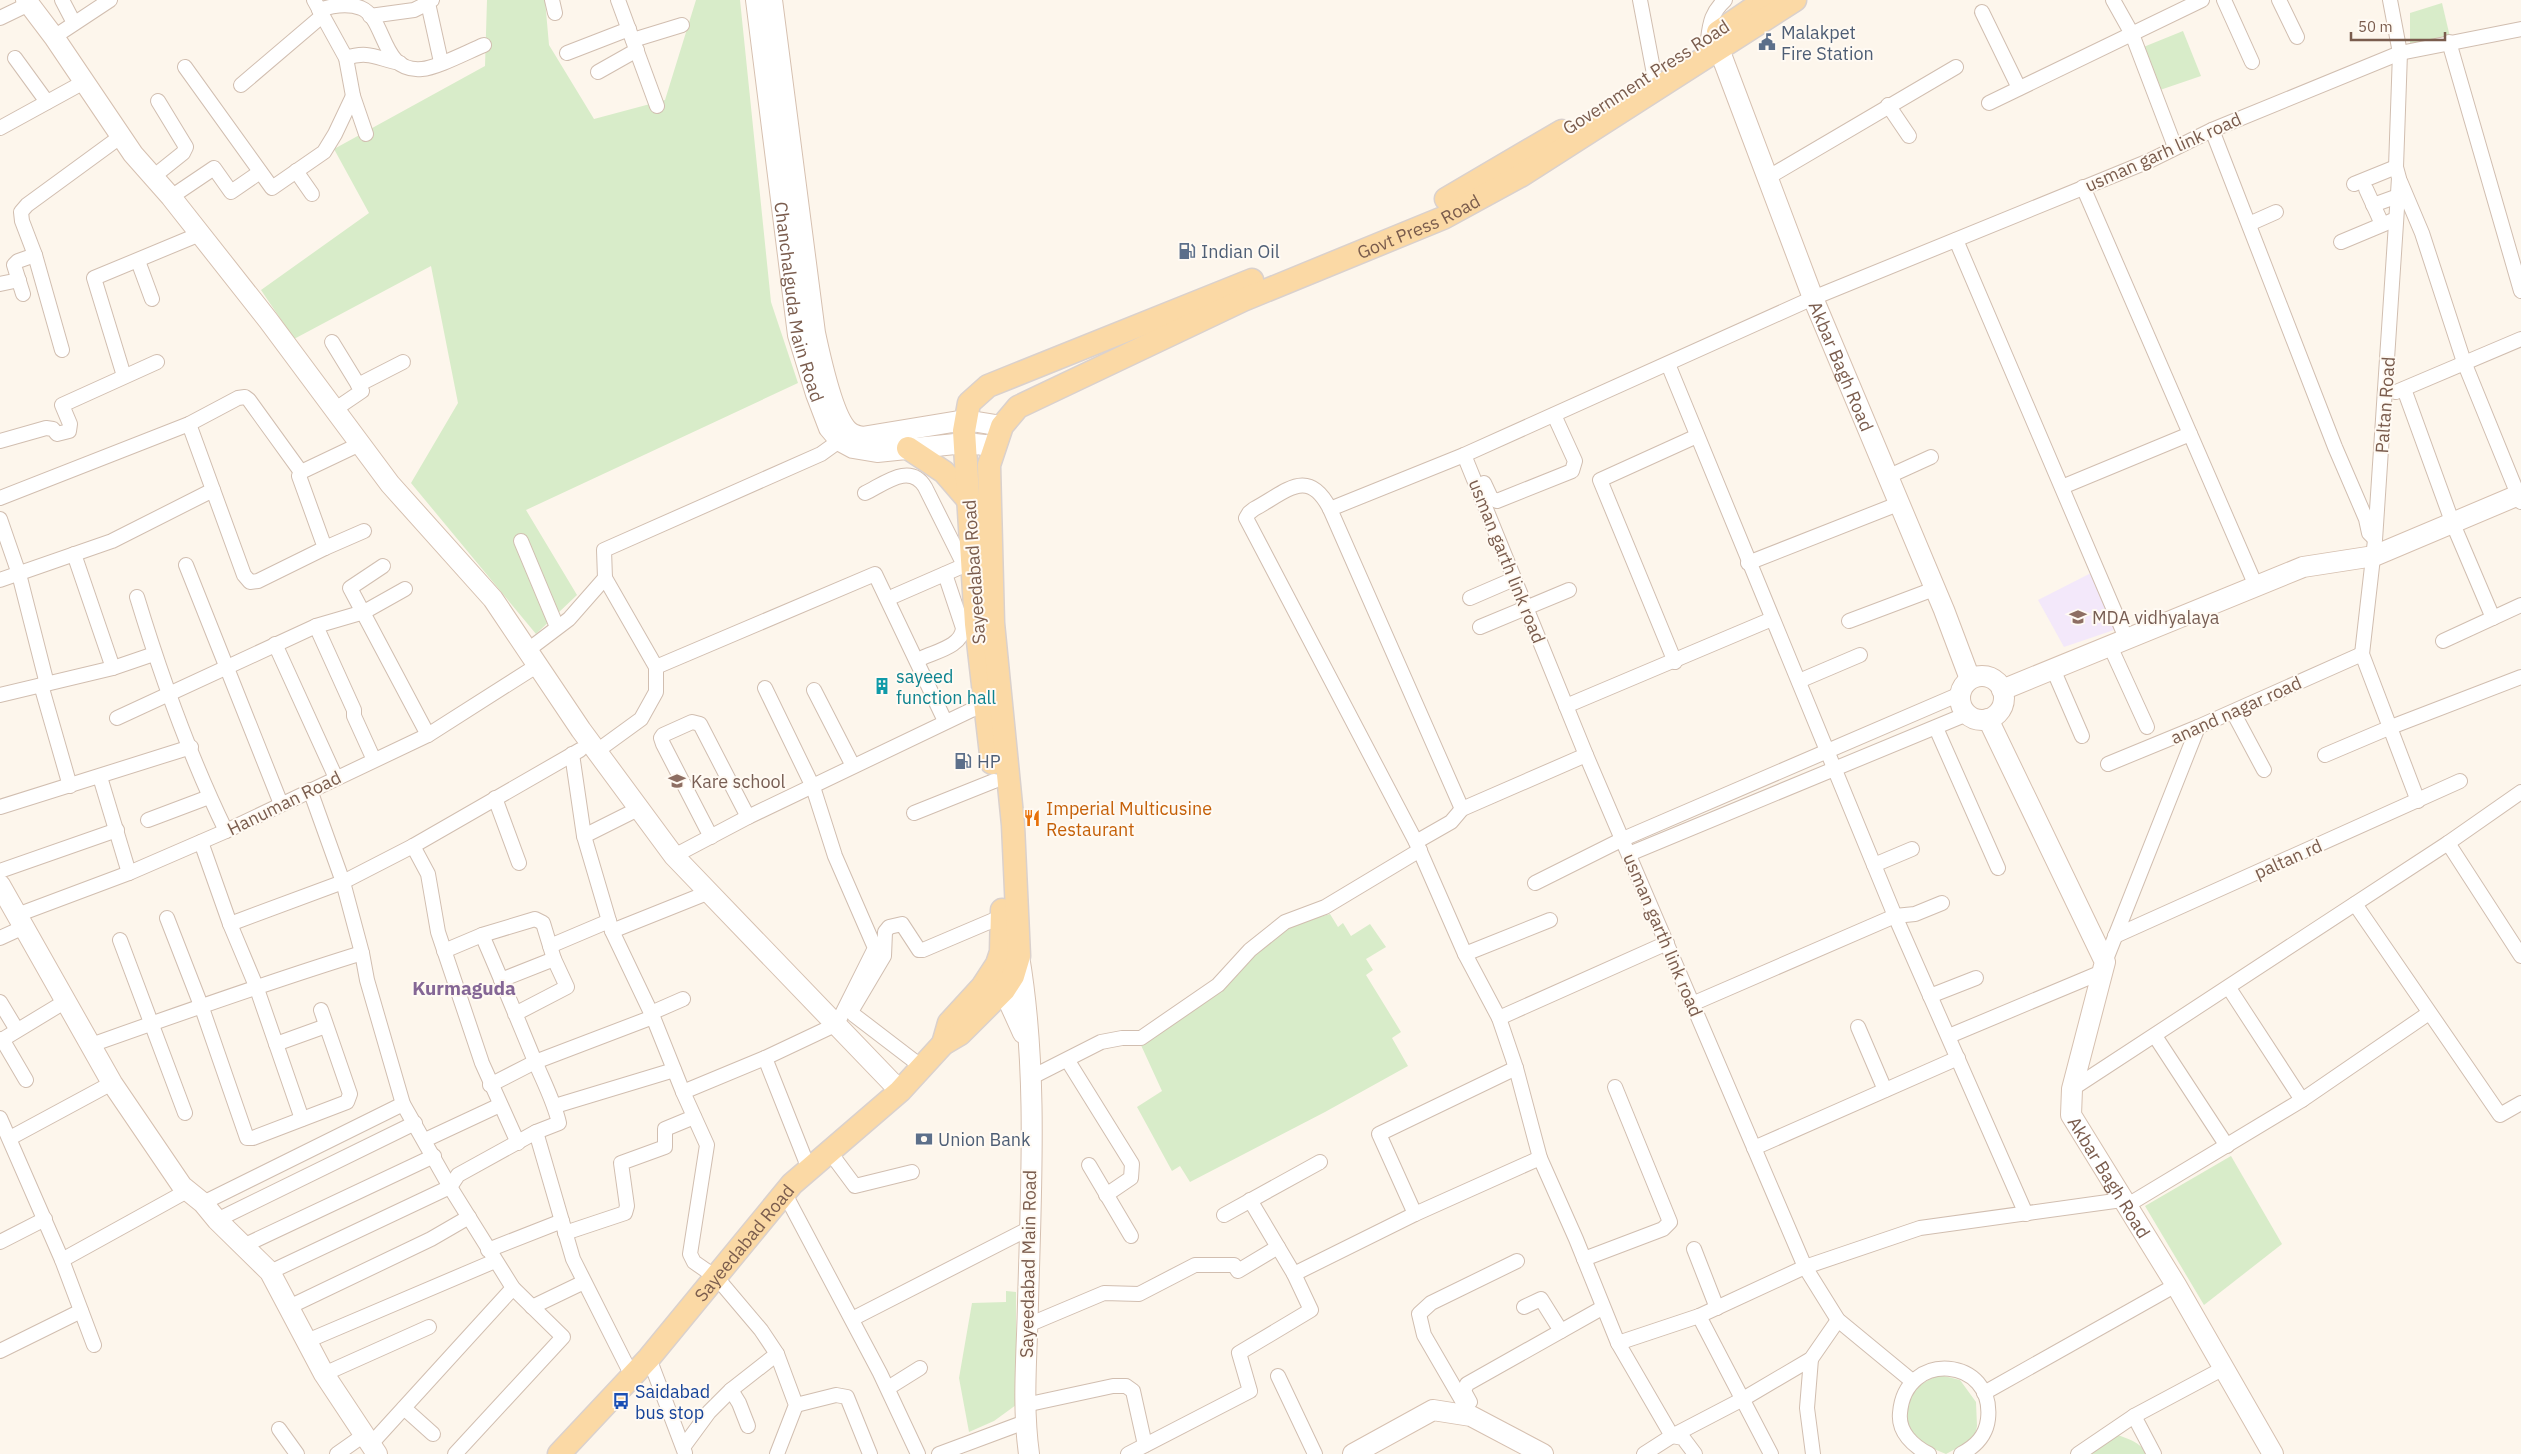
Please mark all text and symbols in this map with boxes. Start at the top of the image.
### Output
scale bar [2351,10,2445,42]
street label: Government Press Road [1558,14,1734,140]
text: 50 m [2358,17,2393,36]
place label: Malakpet Fire Station [1781,21,1874,65]
public building icon: Malakpet Fire Station [1757,32,1777,52]
street label: usman garh link road [2081,107,2245,197]
street label: Govt Press Road [1353,189,1484,264]
street label: Chanchalguda Main Road [770,200,829,405]
place label: Indian Oil [1201,240,1280,263]
fuel station icon: Indian Oil [1177,241,1197,261]
street label: Akbar Bagh Road [1804,298,1879,435]
street label: Paltan Road [2370,356,2400,454]
street label: usman garth link road [1463,475,1551,647]
street label: Sayeedabad Road [957,499,991,645]
place label: MDA vidhyalaya [2092,606,2220,629]
school or university icon: MDA vidhyalaya [2068,607,2088,627]
place label: sayeed function hall [896,665,996,709]
street label: anand nagar road [2167,671,2305,749]
building icon: sayeed function hall [872,676,892,696]
place label: HP [977,750,1001,773]
fuel station icon: HP [953,751,973,771]
street label: Hanuman Road [223,765,345,841]
place label: Kare school [691,770,786,793]
school or university icon: Kare school [667,771,687,791]
place label: Imperial Multicusine Restaurant [1046,797,1212,841]
restaurant icon: Imperial Multicusine Restaurant [1022,808,1042,828]
street label: paltan rd [2250,834,2326,884]
street label: usman garth link road [1618,850,1708,1020]
district label: Kurmaguda [412,976,516,1000]
street label: Akbar Bagh Road [2063,1112,2156,1242]
place label: Union Bank [938,1128,1031,1151]
bank icon: Union Bank [914,1129,934,1149]
street label: Sayeedabad Main Road [1015,1170,1041,1358]
street label: Sayeedabad Road [689,1179,799,1306]
place label: Saidabad bus stop [635,1380,710,1424]
bus stop icon: Saidabad bus stop [611,1391,631,1411]

